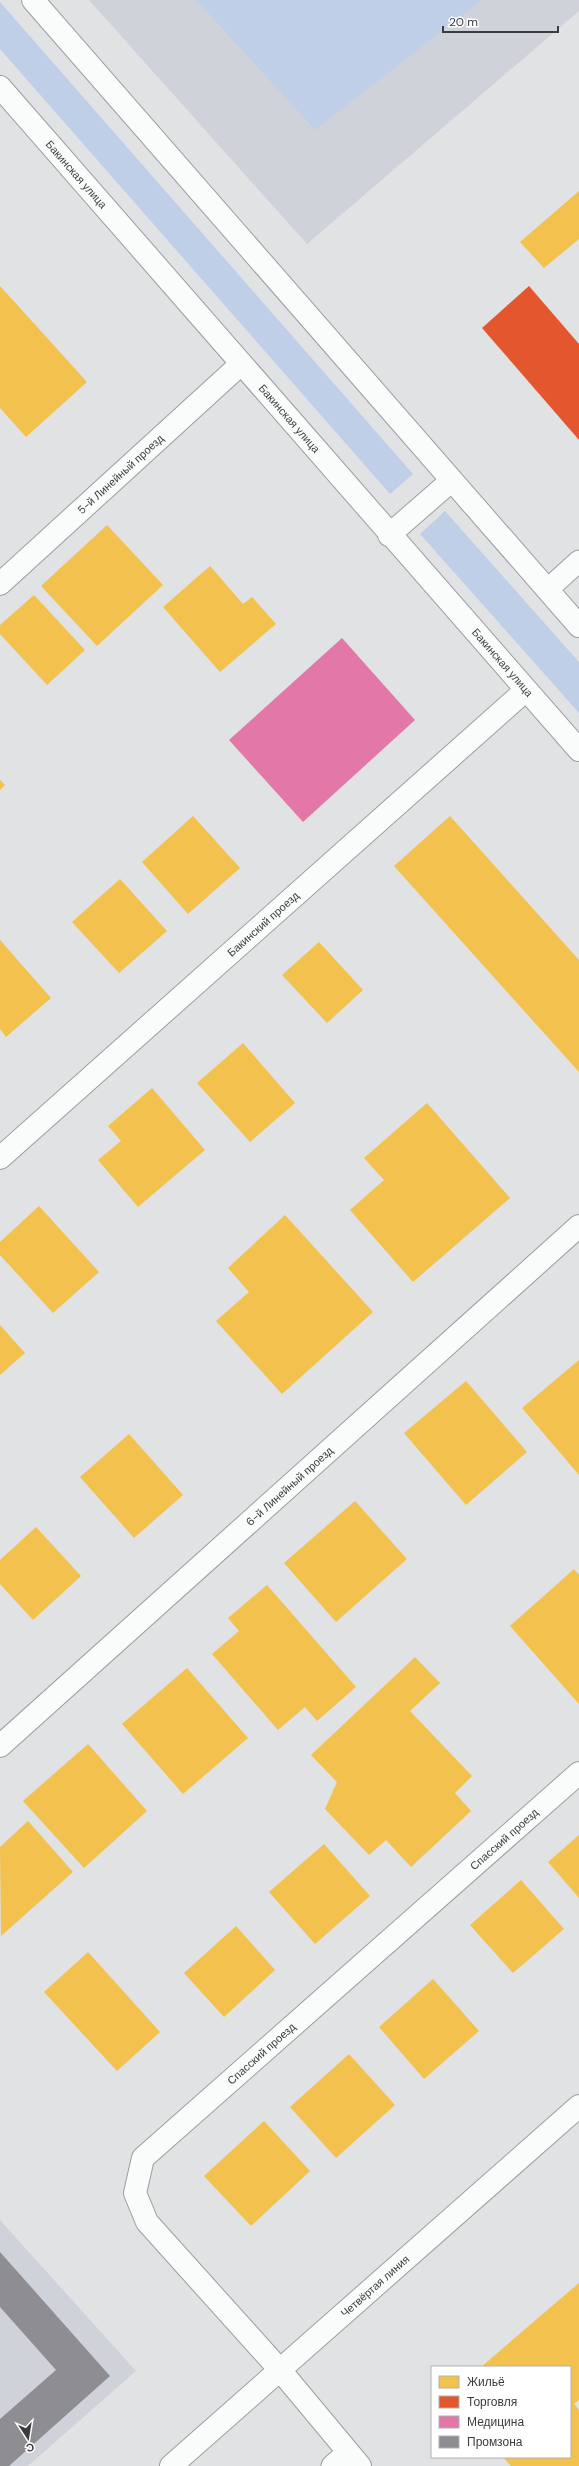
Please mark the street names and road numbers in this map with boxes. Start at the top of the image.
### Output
street label: Бакинская улица [43,137,111,212]
street label: Бакинская улица [256,381,324,456]
street label: 5-й Линейный проезд [74,431,167,517]
street label: Бакинская улица [469,625,537,700]
street label: Бакинский проезд [224,888,302,960]
street label: 6-й Линейный проезд [243,1443,336,1529]
street label: Спасский проезд [467,1805,542,1873]
street label: Спасский проезд [224,2019,299,2087]
street label: Четвёртая линия [338,2252,412,2320]

